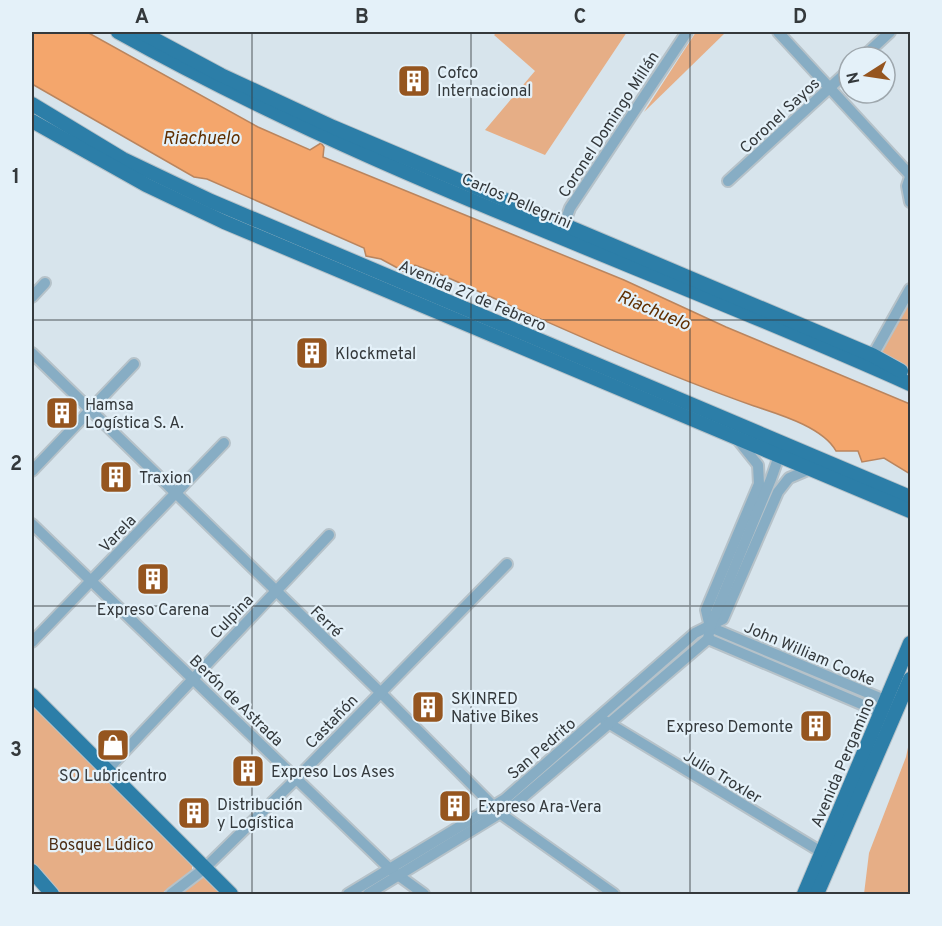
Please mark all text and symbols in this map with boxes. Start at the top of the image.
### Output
text: A [135,5,149,31]
text: B [355,5,369,31]
text: C [574,5,586,31]
text: D [793,5,807,31]
north arrow [837,45,897,105]
street label: Coronel Domingo Millán [555,48,665,202]
building icon: Cofco Internacional [396,63,432,99]
place label: Cofco Internacional [437,64,531,102]
text: N [843,70,865,85]
street label: Coronel Sayos [736,74,825,159]
water label: Riachuelo [163,128,240,151]
text: 1 [12,165,20,191]
street label: Carlos Pellegrini [458,170,574,234]
street label: Avenida 27 de Febrero [395,257,549,337]
water label: Riachuelo [614,286,694,337]
building icon: Klockmetal [294,335,330,371]
place label: Klockmetal [335,345,416,365]
building icon: Hamsa Logística S. A. [44,395,80,431]
place label: Hamsa Logística S. A. [85,396,184,434]
text: 2 [10,452,22,478]
building icon: Traxion [98,459,134,495]
place label: Traxion [139,469,192,489]
street label: Varela [96,511,141,558]
building icon: Expreso Carena [135,561,171,597]
street label: Culpina [206,591,258,644]
place label: Expreso Carena [97,601,209,621]
street label: Ferré [305,602,346,643]
street label: John William Cooke [741,618,878,691]
street label: Berón de Astrada [184,651,287,751]
building icon: SKINRED Native Bikes [410,689,446,725]
place label: SKINRED Native Bikes [451,690,539,728]
street label: Castañón [302,691,363,754]
street label: Avenida Pergamino [807,695,880,831]
building icon: Expreso Demonte [798,708,834,744]
street label: San Pedrito [504,714,581,785]
place label: Expreso Demonte [666,718,793,738]
shop icon: SO Lubricentro [95,727,131,763]
text: 3 [10,738,22,764]
street label: Julio Troxler [679,747,765,809]
building icon: Expreso Los Ases [230,753,266,789]
place label: Expreso Los Ases [271,763,395,783]
place label: SO Lubricentro [59,767,167,787]
building icon: Expreso Ara-Vera [437,788,473,824]
building icon: Distribución y Logística [176,795,212,831]
place label: Distribución y Logística [217,796,303,834]
place label: Expreso Ara-Vera [478,798,601,818]
park label: Bosque Lúdico [48,836,154,856]

